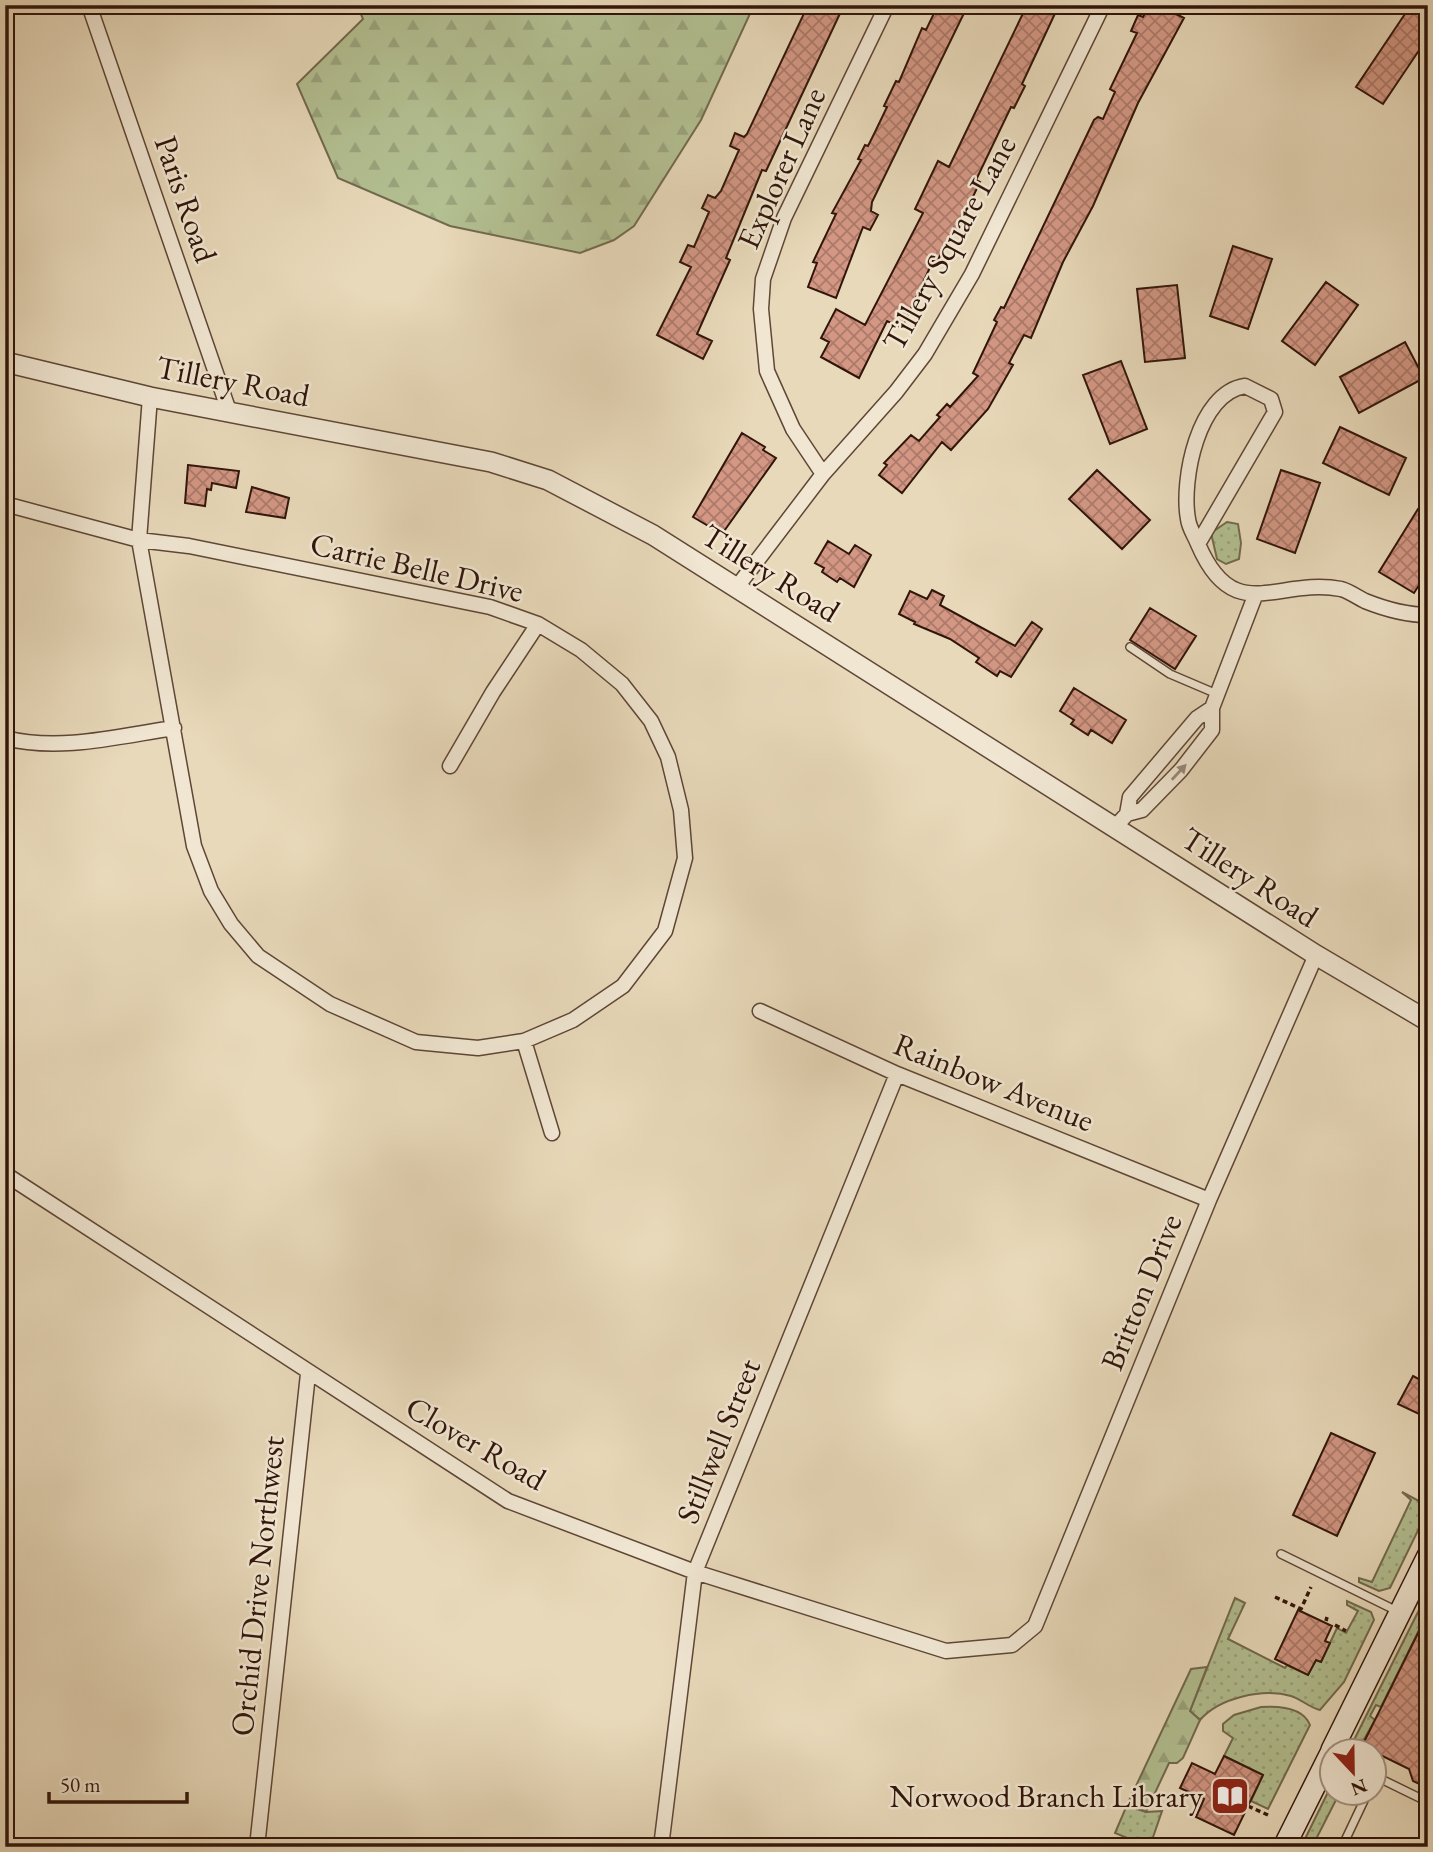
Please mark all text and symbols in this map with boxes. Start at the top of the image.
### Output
street label: Explorer Lane [727,81,835,255]
street label: Tillery Square Lane [872,128,1026,358]
street label: Paris Road [145,130,227,269]
street label: Tillery Road [153,346,314,417]
street label: Tillery Road [694,514,849,632]
street label: Carrie Belle Drive [306,522,528,612]
one-way arrow [1170,764,1186,781]
street label: Tillery Road [1173,817,1327,937]
street label: Rainbow Avenue [888,1023,1100,1141]
street label: Britton Drive [1091,1208,1191,1376]
street label: Stillwell Street [666,1353,770,1529]
street label: Clover Road [398,1386,555,1500]
street label: Orchid Drive Northwest [220,1434,294,1738]
north arrow [1318,1736,1388,1806]
scale bar [49,1761,187,1805]
text: 50 m [60,1771,101,1798]
text: N [1347,1773,1371,1802]
place label: Norwood Branch Library [890,1775,1204,1817]
library icon: Norwood Branch Library [1209,1775,1251,1817]

